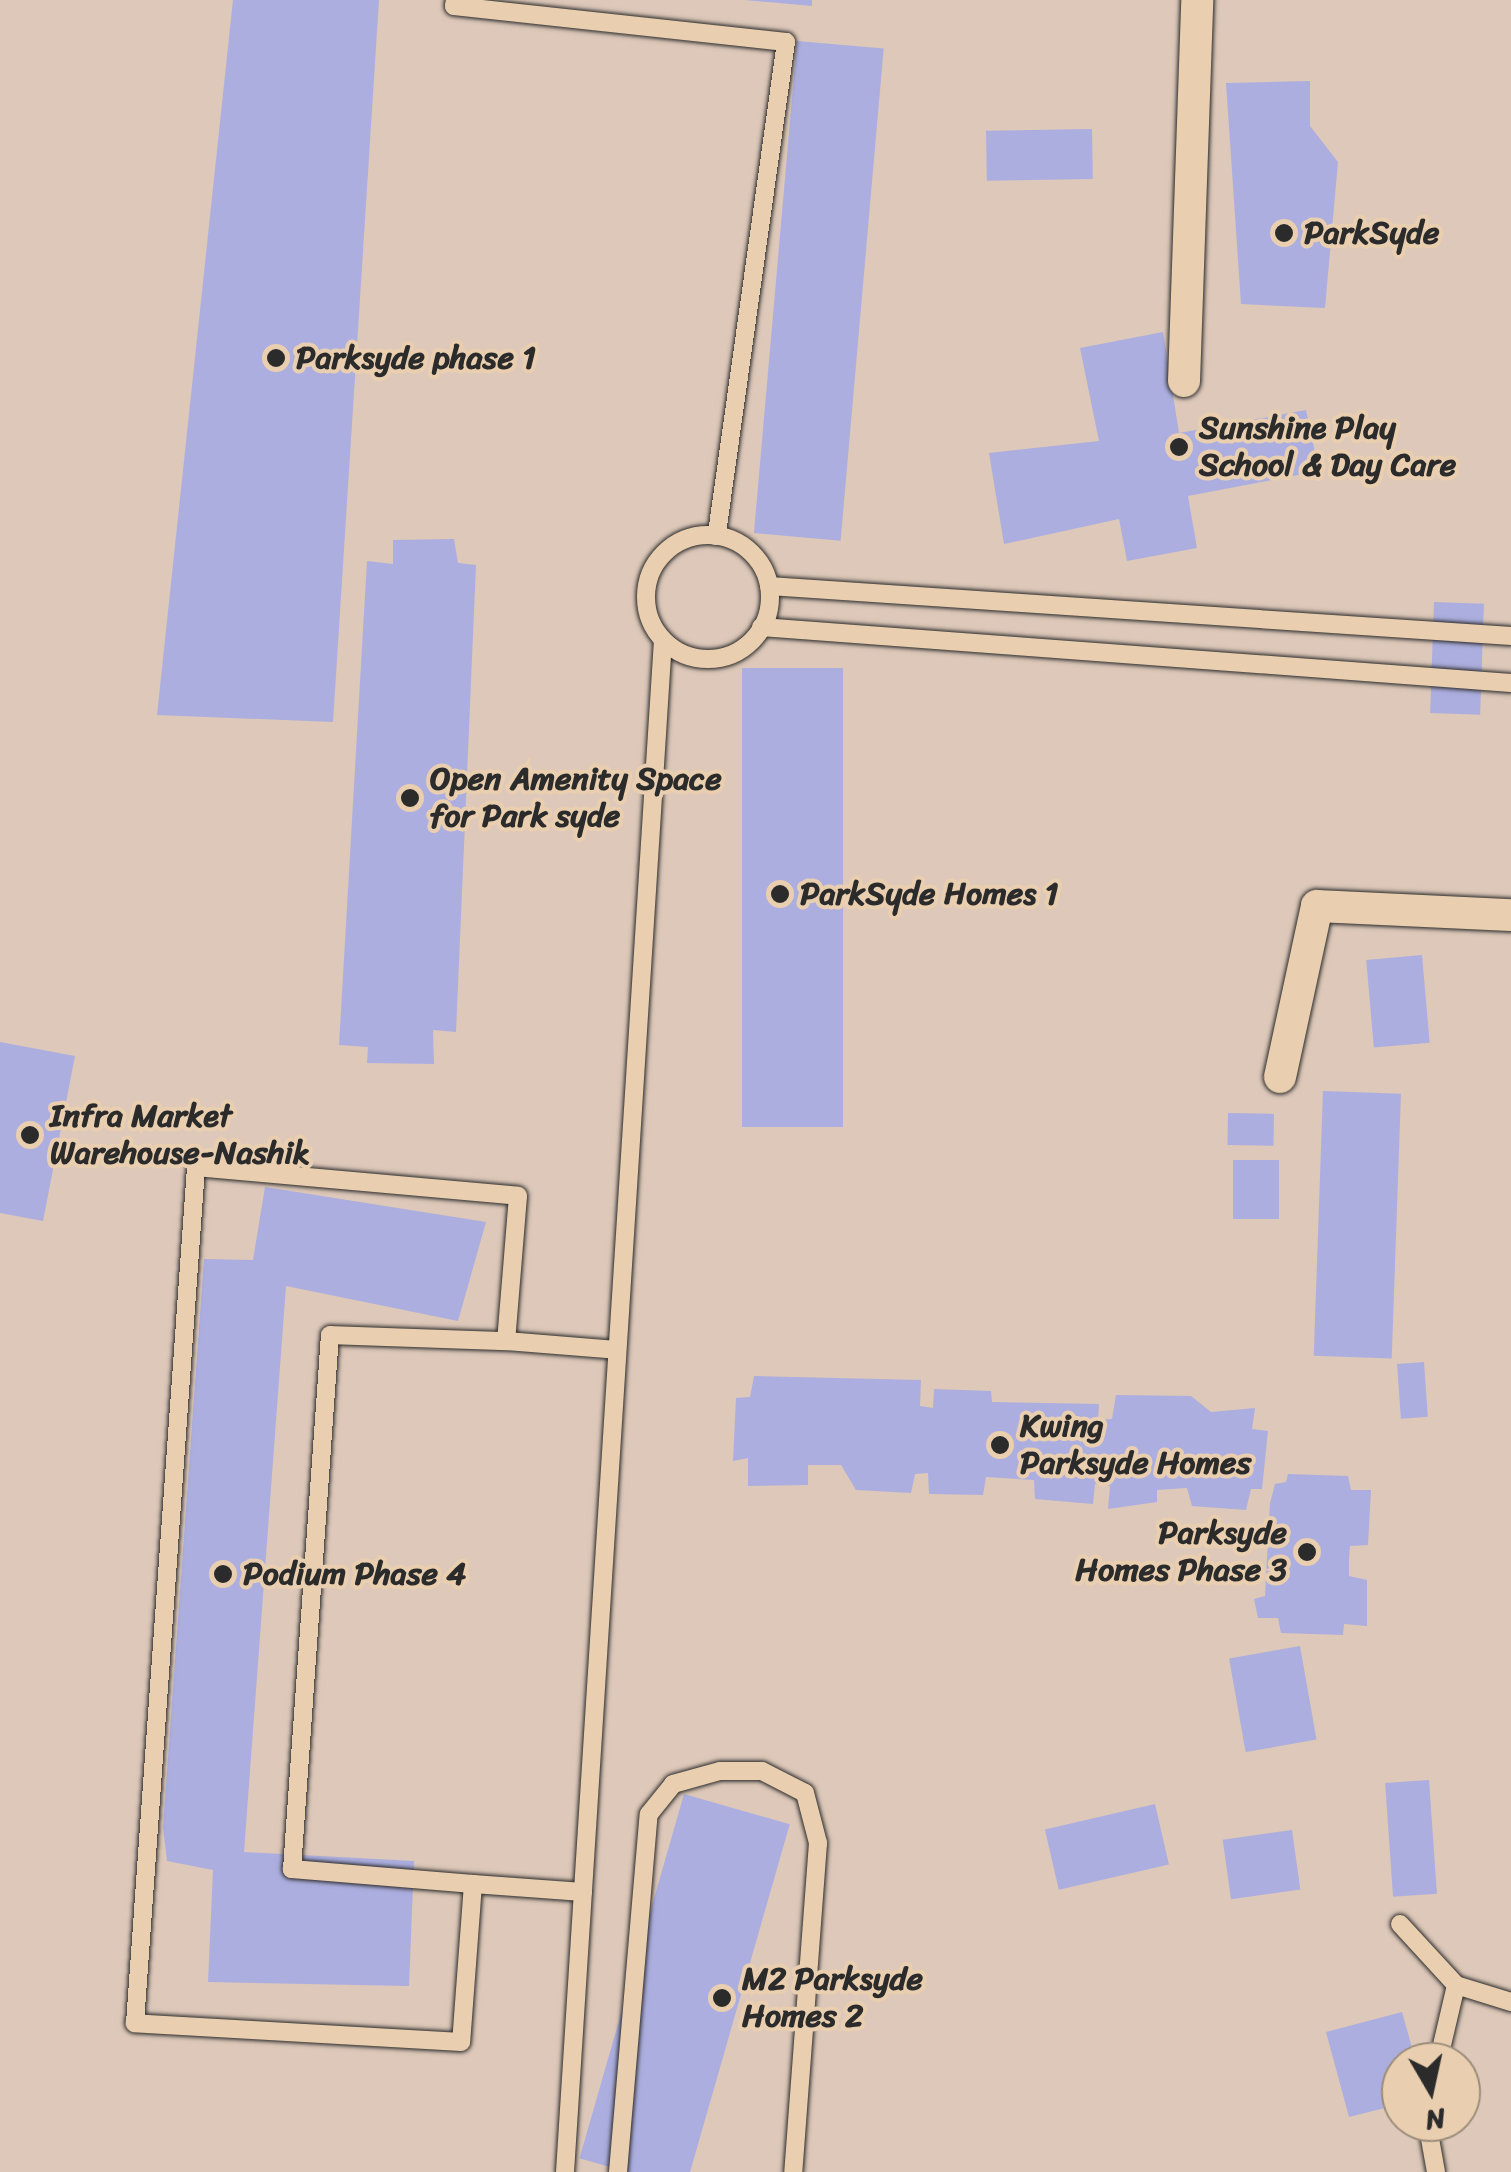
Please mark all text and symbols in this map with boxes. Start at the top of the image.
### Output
place label: ParkSyde [1304,214,1439,252]
marker: ParkSyde [1273,222,1295,244]
place label: Parksyde phase 1 [296,339,534,377]
marker: Parksyde phase 1 [265,347,287,369]
place label: Sunshine Play School & Day Care [1199,410,1456,485]
marker: Sunshine Play School & Day Care [1168,436,1190,458]
place label: Open Amenity Space for Park syde [430,761,721,836]
marker: Open Amenity Space for Park syde [399,787,421,809]
place label: ParkSyde Homes 1 [800,875,1060,913]
marker: ParkSyde Homes 1 [769,883,791,905]
place label: Infra Market Warehouse-Nashik [50,1098,310,1173]
marker: Infra Market Warehouse-Nashik [19,1124,41,1146]
place label: Kwing Parksyde Homes [1020,1408,1252,1483]
marker: Kwing Parksyde Homes [989,1434,1011,1456]
place label: Parksyde Homes Phase 3 [1075,1515,1287,1590]
marker: Parksyde Homes Phase 3 [1296,1541,1318,1563]
place label: Podium Phase 4 [243,1555,466,1593]
marker: Podium Phase 4 [212,1563,234,1585]
place label: M2 Parksyde Homes 2 [742,1961,924,2036]
marker: M2 Parksyde Homes 2 [711,1987,733,2009]
north arrow [1381,2042,1481,2142]
text: N [1422,2094,1449,2146]

